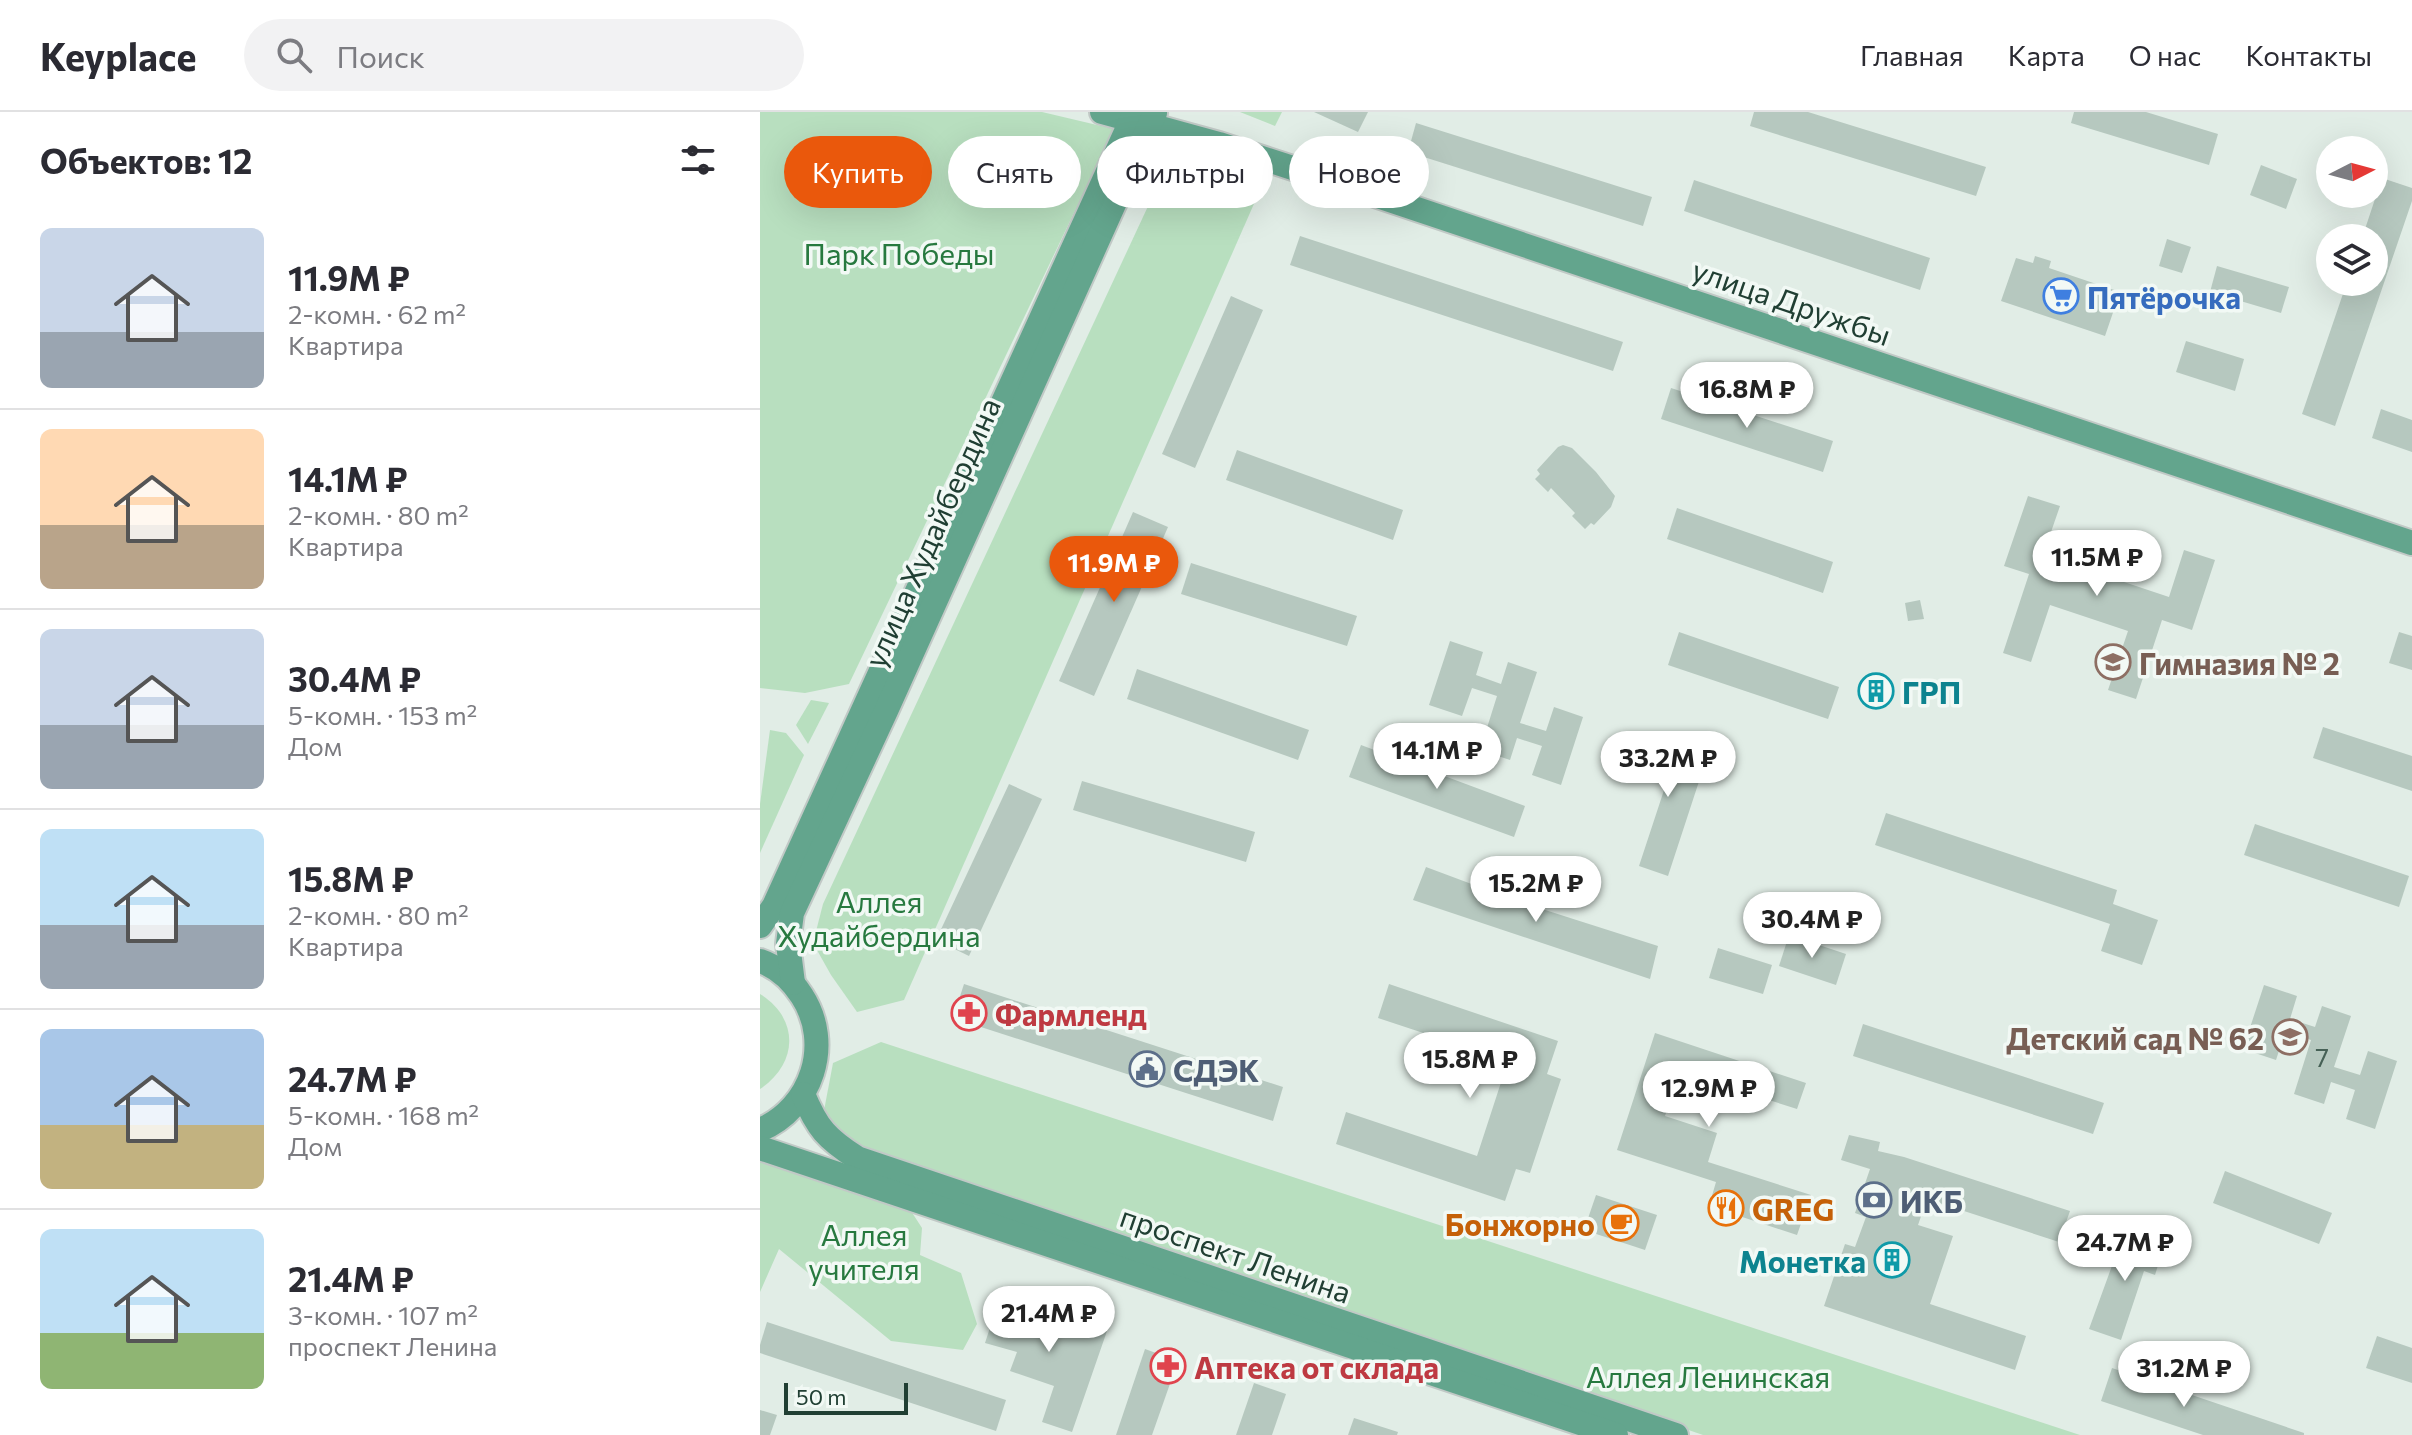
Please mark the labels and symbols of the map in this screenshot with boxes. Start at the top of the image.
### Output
north arrow [2316,136,2388,208]
park label: Парк Победы [804,234,994,271]
street label: улица Дружбы [1688,250,1896,352]
supermarket icon: Пятёрочка [2042,277,2080,315]
place label: Пятёрочка [2087,278,2241,315]
pin: 16.8M ₽ [1673,362,1821,430]
street label: улица Худайбердина [855,392,1007,672]
pin: 11.5M ₽ [2023,530,2171,598]
pin: 11.9M ₽ [1040,536,1188,604]
school or university icon: Гимназия № 2 [2094,643,2132,681]
place label: Гимназия № 2 [2139,644,2340,681]
building icon: ГРП [1857,672,1895,710]
place label: ГРП [1902,673,1961,710]
pin: 14.1M ₽ [1363,723,1511,791]
pin: 33.2M ₽ [1594,731,1742,799]
pin: 15.2M ₽ [1462,856,1610,924]
park label: Аллея Худайбердина [777,882,981,953]
pin: 30.4M ₽ [1738,892,1886,960]
pharmacy icon: Фармленд [950,994,988,1032]
place label: Фармленд [995,995,1147,1032]
school or university icon: Детский сад № 62 [2271,1018,2309,1056]
place label: Детский сад № 62 [2006,1019,2264,1056]
pin: 15.8M ₽ [1396,1032,1544,1100]
house number: 7 [2315,1041,2329,1072]
public building icon: СДЭК [1128,1050,1166,1088]
place label: СДЭК [1173,1051,1259,1088]
pin: 12.9M ₽ [1635,1061,1783,1129]
bank icon: ИКБ [1855,1181,1893,1219]
place label: ИКБ [1900,1182,1963,1219]
restaurant icon: GREG [1707,1189,1745,1227]
place label: GREG [1752,1190,1834,1227]
street label: проспект Ленина [1116,1196,1356,1310]
cafe icon: Бонжорно [1602,1204,1640,1242]
place label: Бонжорно [1445,1205,1595,1242]
park label: Аллея учителя [808,1215,920,1286]
pin: 24.7M ₽ [2051,1215,2199,1283]
building icon: Монетка [1873,1241,1911,1279]
place label: Монетка [1739,1242,1866,1279]
pin: 21.4M ₽ [975,1286,1123,1354]
pin: 31.2M ₽ [2110,1341,2258,1409]
pharmacy icon: Аптека от склада [1149,1347,1187,1385]
place label: Аптека от склада [1194,1348,1439,1385]
park label: Аллея Ленинская [1586,1357,1830,1394]
scale bar [784,1379,908,1415]

